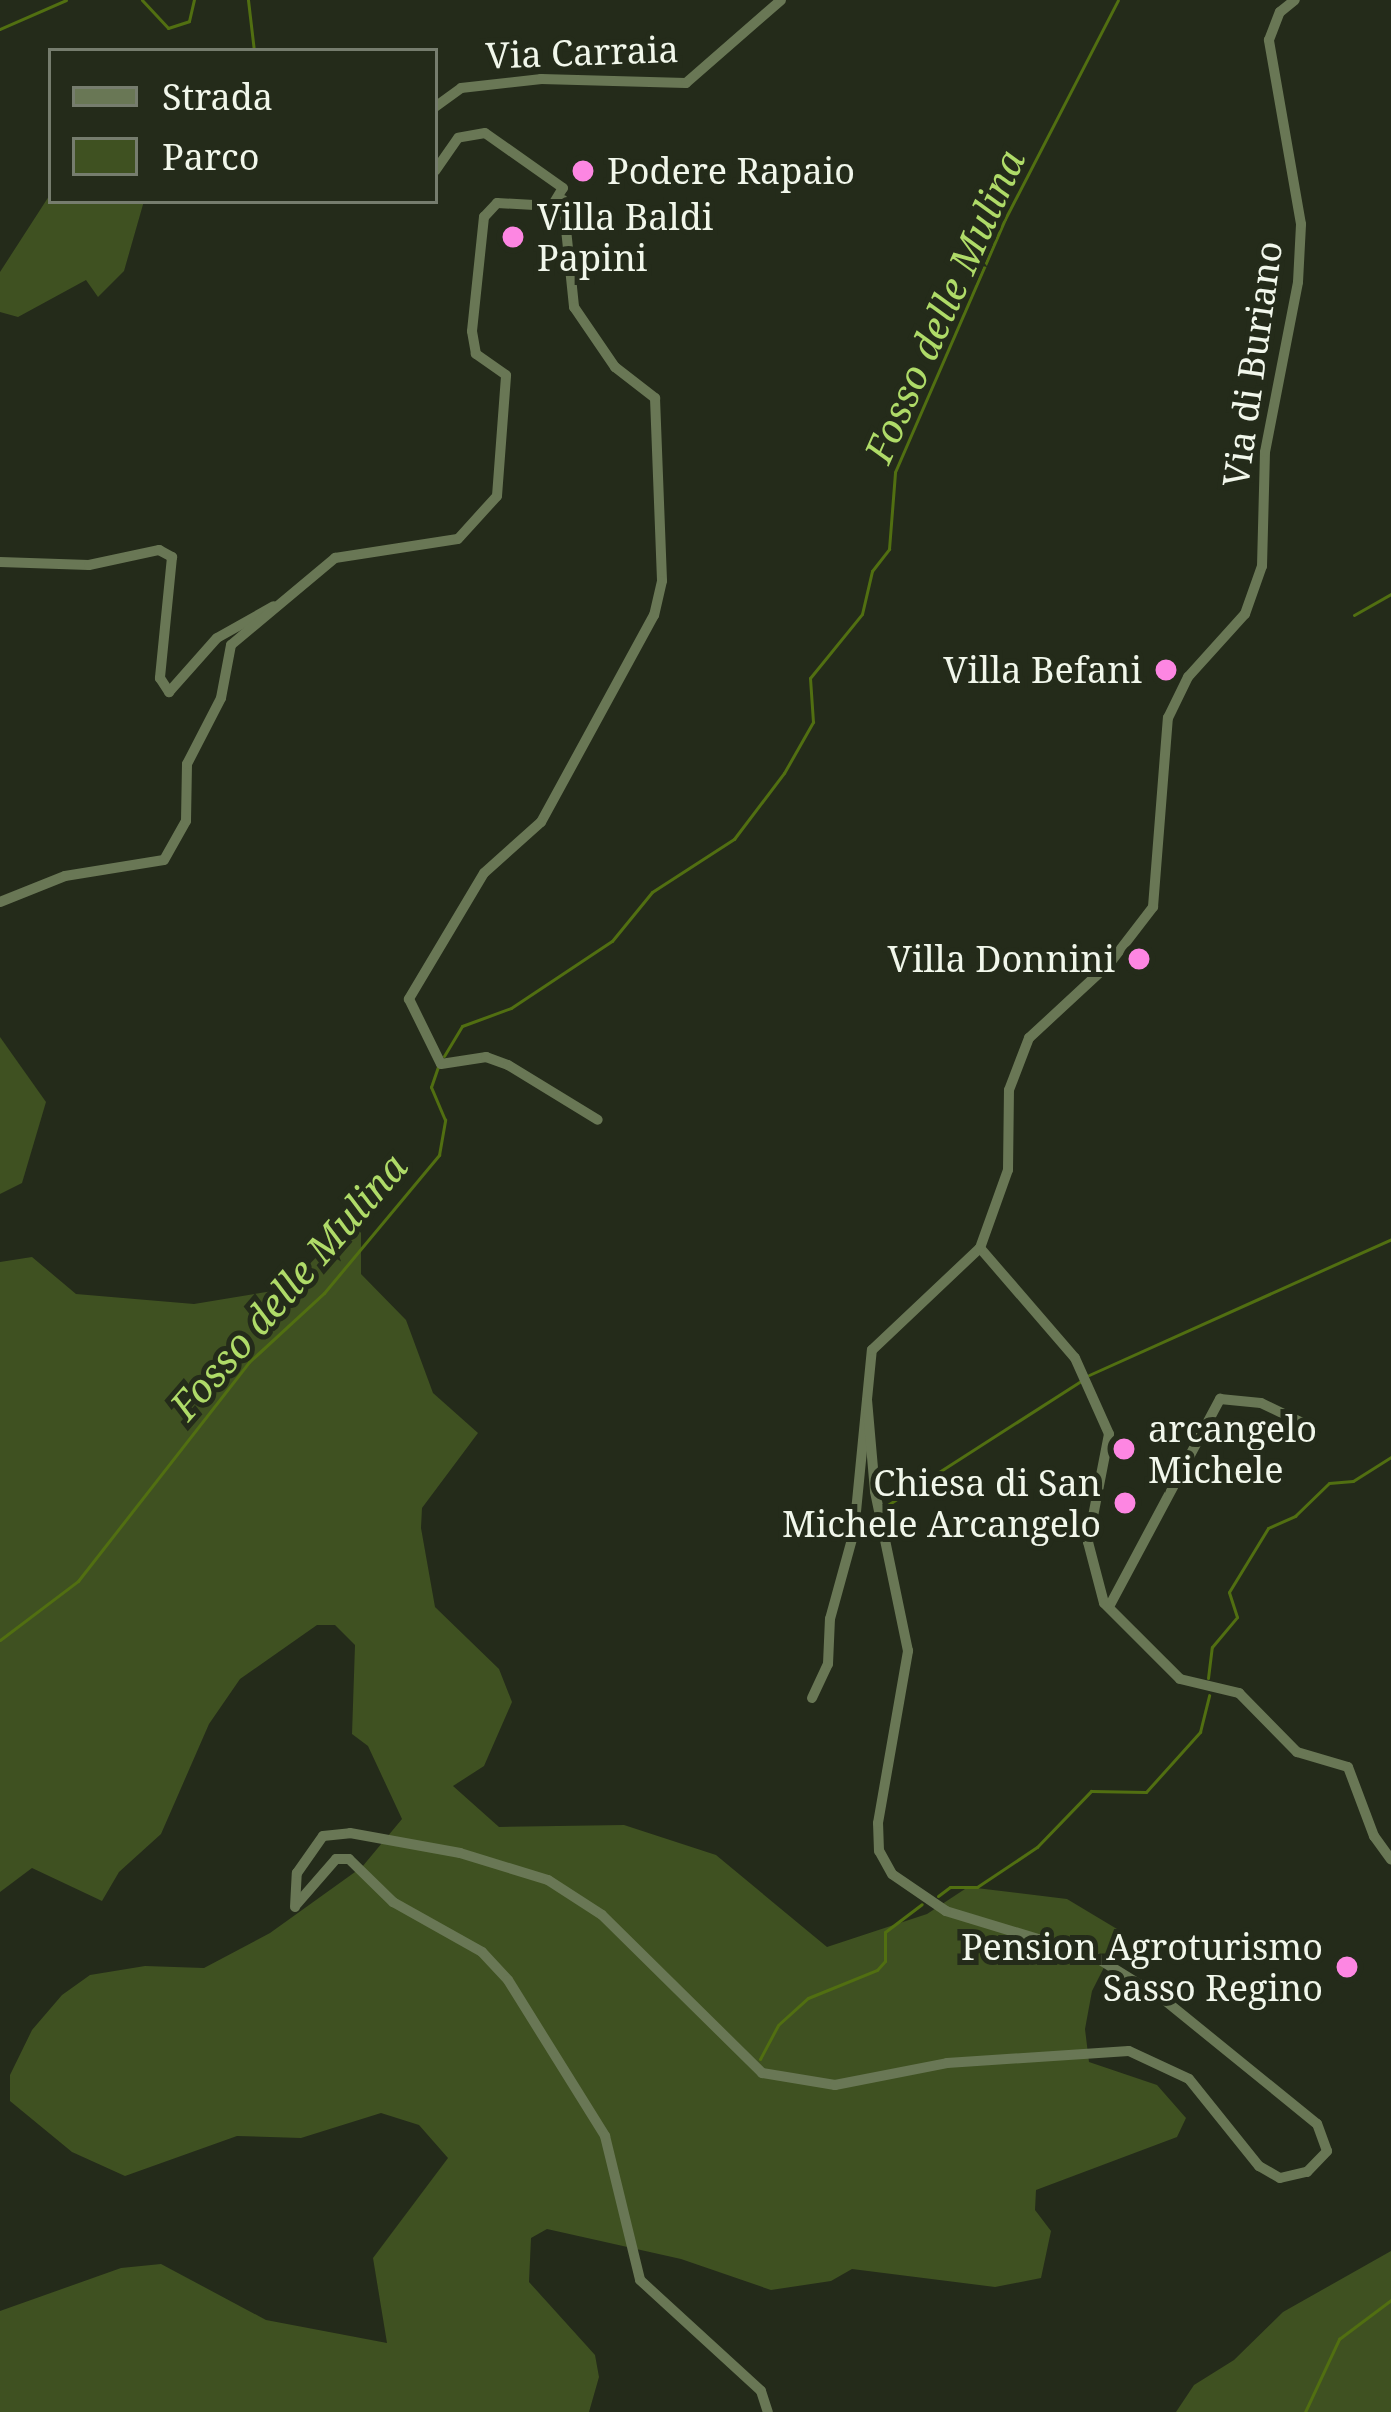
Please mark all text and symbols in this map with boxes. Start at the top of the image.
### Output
street label: Via Carraia [485,27,679,77]
legend [48,48,438,204]
text: Strada [162,72,273,121]
text: Parco [162,132,259,181]
water label: Fosso delle Mulina [854,143,1034,469]
place label: Podere Rapaio [607,149,855,193]
marker: Podere Rapaio [570,158,596,184]
place label: Villa Baldi Papini [537,194,713,279]
marker: Villa Baldi Papini [500,224,526,250]
street label: Via di Buriano [1213,238,1291,490]
place label: Villa Befani [943,648,1142,692]
marker: Villa Befani [1153,657,1179,683]
place label: Villa Donnini [888,937,1115,981]
marker: Villa Donnini [1126,946,1152,972]
water label: Fosso delle Mulina [160,1143,416,1429]
place label: arcangelo Michele [1148,1406,1317,1491]
marker: arcangelo Michele [1111,1436,1137,1462]
place label: Chiesa di San Michele Arcangelo [782,1460,1101,1545]
marker: Chiesa di San Michele Arcangelo [1112,1490,1138,1516]
place label: Pension Agroturismo Sasso Regino [961,1924,1323,2009]
marker: Pension Agroturismo Sasso Regino [1334,1954,1360,1980]

